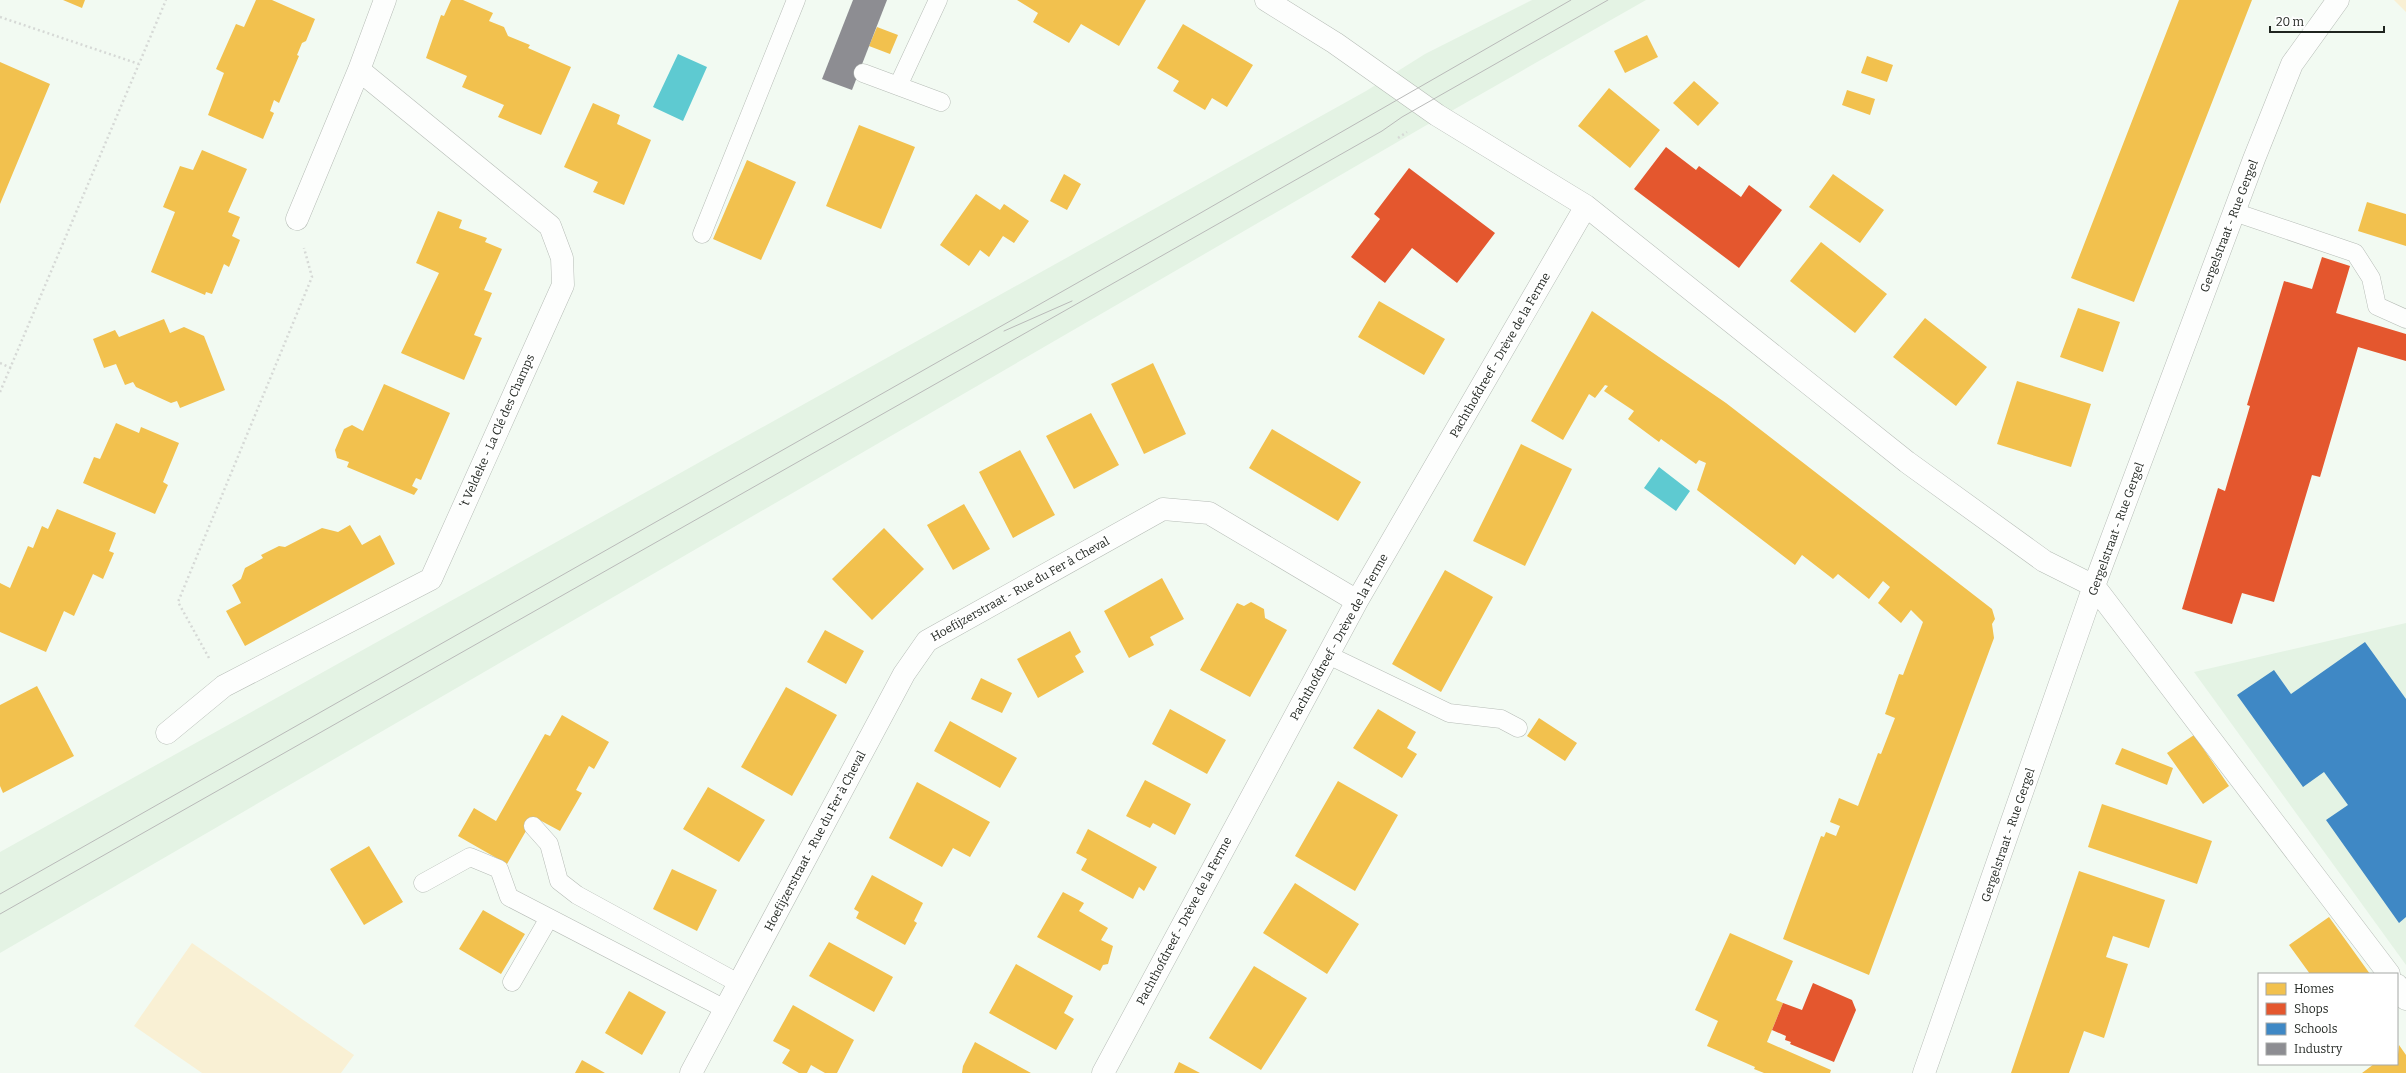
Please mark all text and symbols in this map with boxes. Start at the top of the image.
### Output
scale bar [2270,8,2384,34]
text: 20 m [2276,15,2305,29]
street label: Gergelstraat - Rue Gergel [2197,157,2261,294]
street label: Pachthofdreef - Drève de la Ferme [1447,270,1553,440]
street label: 't Veldeke - La Clé des Champs [457,352,537,510]
street label: Gergelstraat - Rue Gergel [2085,460,2147,598]
street label: Hoefijzerstraat - Rue du Fer à Cheval [928,534,1112,644]
street label: Pachthofdreef - Drève de la Ferme [1287,551,1391,723]
street label: Hoefijzerstraat - Rue du Fer à Cheval [761,748,869,933]
street label: Gergelstraat - Rue Gergel [1978,766,2038,904]
street label: Pachthofdreef - Drève de la Ferme [1134,835,1234,1007]
legend [2258,973,2398,1065]
text: Homes [2294,982,2334,996]
text: Shops [2294,1002,2329,1016]
text: Schools [2294,1022,2338,1036]
text: Industry [2294,1042,2343,1056]

